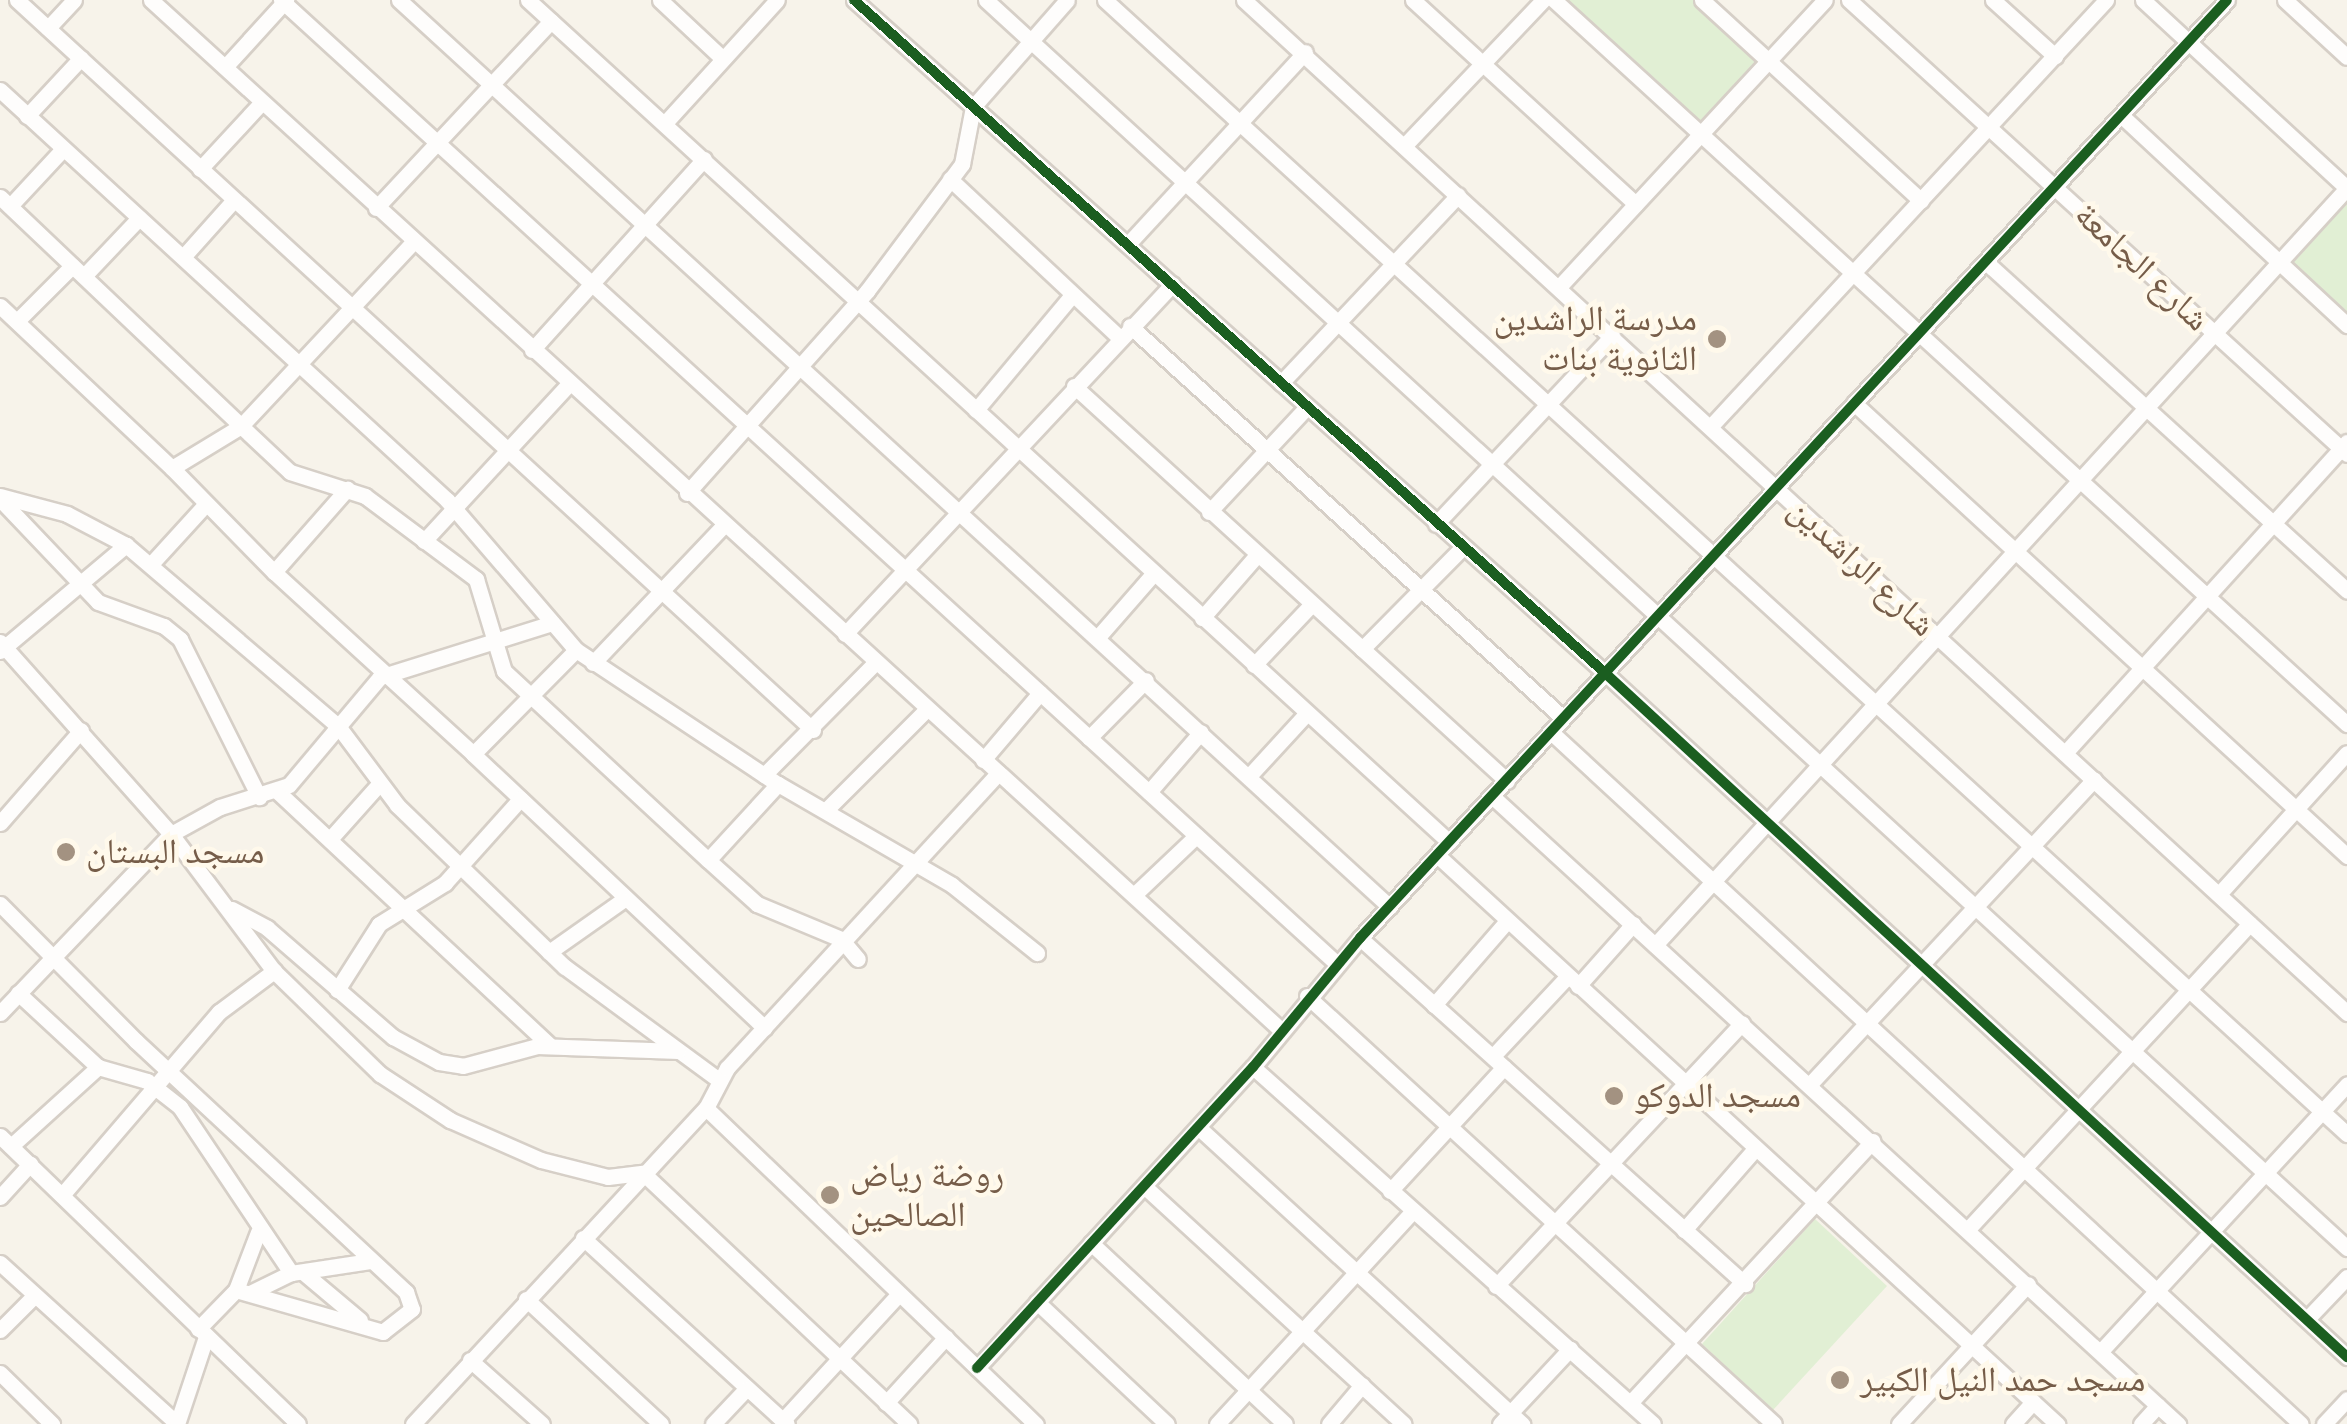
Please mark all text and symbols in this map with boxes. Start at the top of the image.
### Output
street label: شارع الجامعة [2066,194,2218,340]
place label: مدرسة الراشدين الثانوية بنات [1493,298,1697,380]
marker: مدرسة الراشدين الثانوية بنات [1706,328,1728,350]
street label: شارع الراشدين [1780,488,1944,646]
place label: مسجد البستان [86,831,265,873]
marker: مسجد البستان [55,841,77,863]
place label: مسجد الدوكو [1634,1075,1801,1117]
marker: مسجد الدوكو [1603,1085,1625,1107]
place label: روضة رياض الصالحين [850,1154,1004,1236]
marker: روضة رياض الصالحين [819,1184,841,1206]
place label: مسجد حمد النيل الكبير [1860,1359,2145,1401]
marker: مسجد حمد النيل الكبير [1829,1369,1851,1391]

